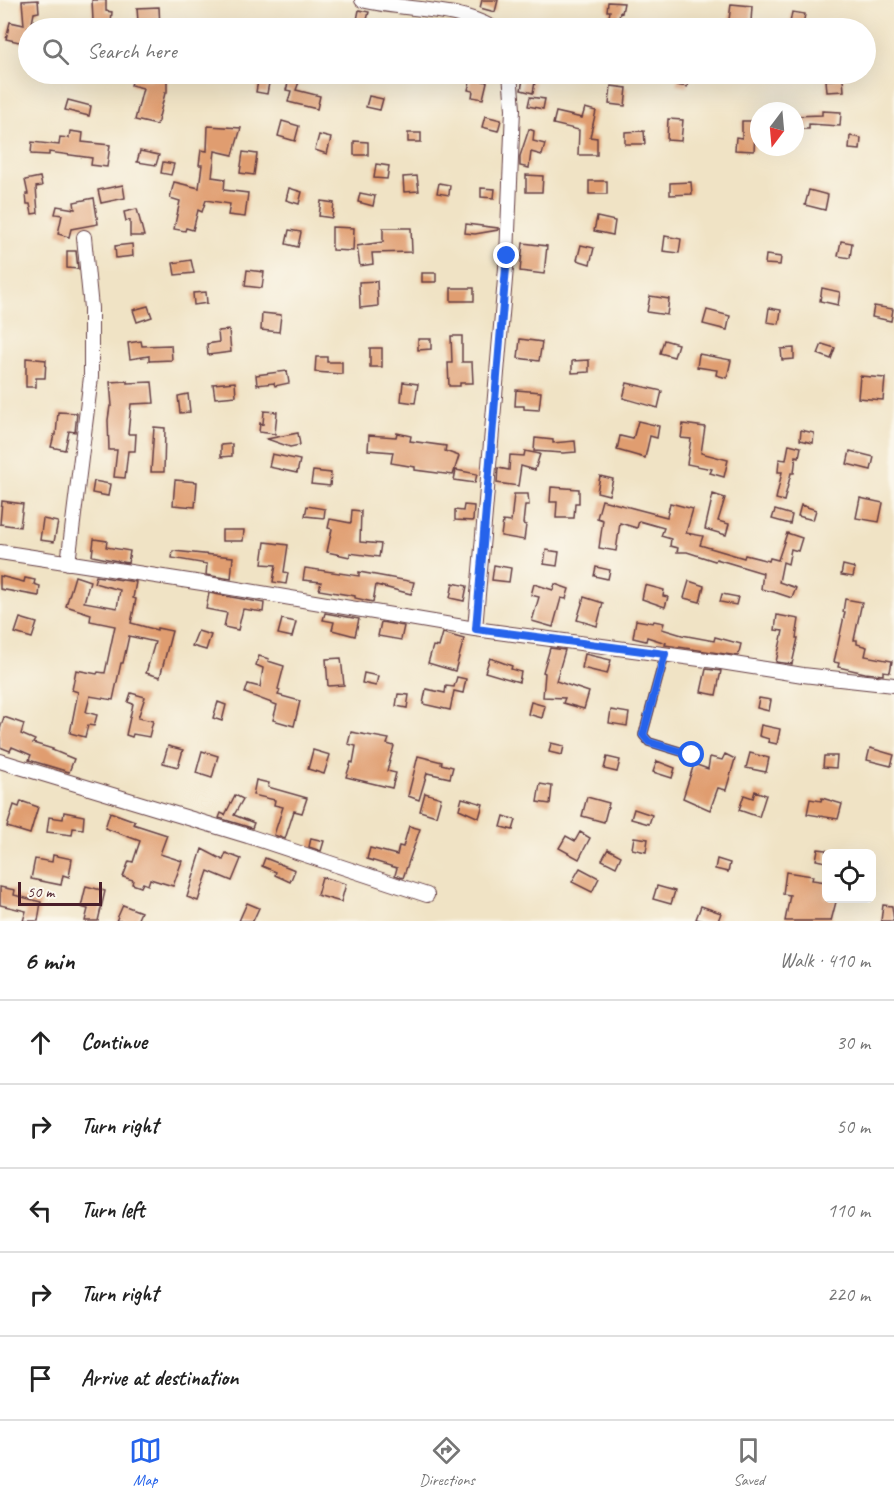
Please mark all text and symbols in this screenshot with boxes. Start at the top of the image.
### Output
search box [18,18,876,84]
icon: search [39,35,72,68]
text: Search here [87,37,177,65]
north arrow [750,102,804,156]
route end [493,242,519,268]
route start [678,741,704,767]
map controls [822,849,876,903]
button: locate [822,849,876,903]
scale bar [18,879,102,906]
text: 50 m [27,882,54,902]
text: 6 min [24,944,74,977]
text: Walk · 410 m [780,948,870,973]
icon: ahead [24,1026,57,1059]
text: Continue [81,1028,147,1056]
text: 30 m [836,1030,870,1055]
icon: right [24,1110,57,1143]
text: Turn right [81,1112,158,1140]
text: 50 m [836,1114,870,1139]
icon: left [24,1194,57,1227]
text: Turn left [81,1196,145,1224]
text: 110 m [827,1198,870,1223]
icon: right [24,1278,57,1311]
text: Turn right [81,1280,158,1308]
text: 220 m [827,1282,870,1307]
icon: arrive [24,1362,57,1395]
text: Arrive at destination [81,1364,238,1392]
tab: Map [129,1434,162,1490]
tab: Directions [419,1434,475,1490]
tab: Saved [732,1434,765,1490]

